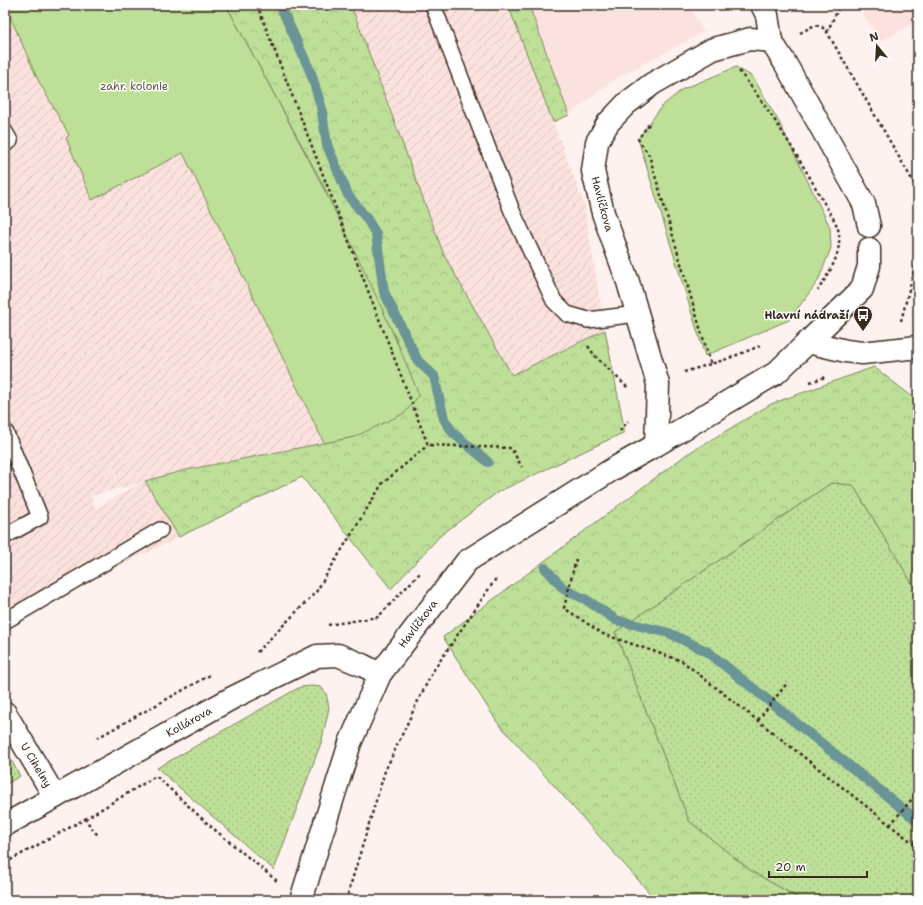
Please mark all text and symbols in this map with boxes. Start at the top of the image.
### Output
north arrow [857,26,897,66]
text: N [868,28,881,45]
park label: zahr. kolonie [100,79,168,94]
street label: Havlíčkova [587,175,617,234]
bus stop icon: Hlavní nádraží [852,304,874,332]
place label: Hlavní nádraží [764,308,850,323]
street label: Havlíčkova [395,597,441,651]
street label: Kollárova [163,703,215,741]
street label: U Cihelny [17,740,55,790]
scale bar [769,853,867,879]
text: 20 m [775,859,806,875]

